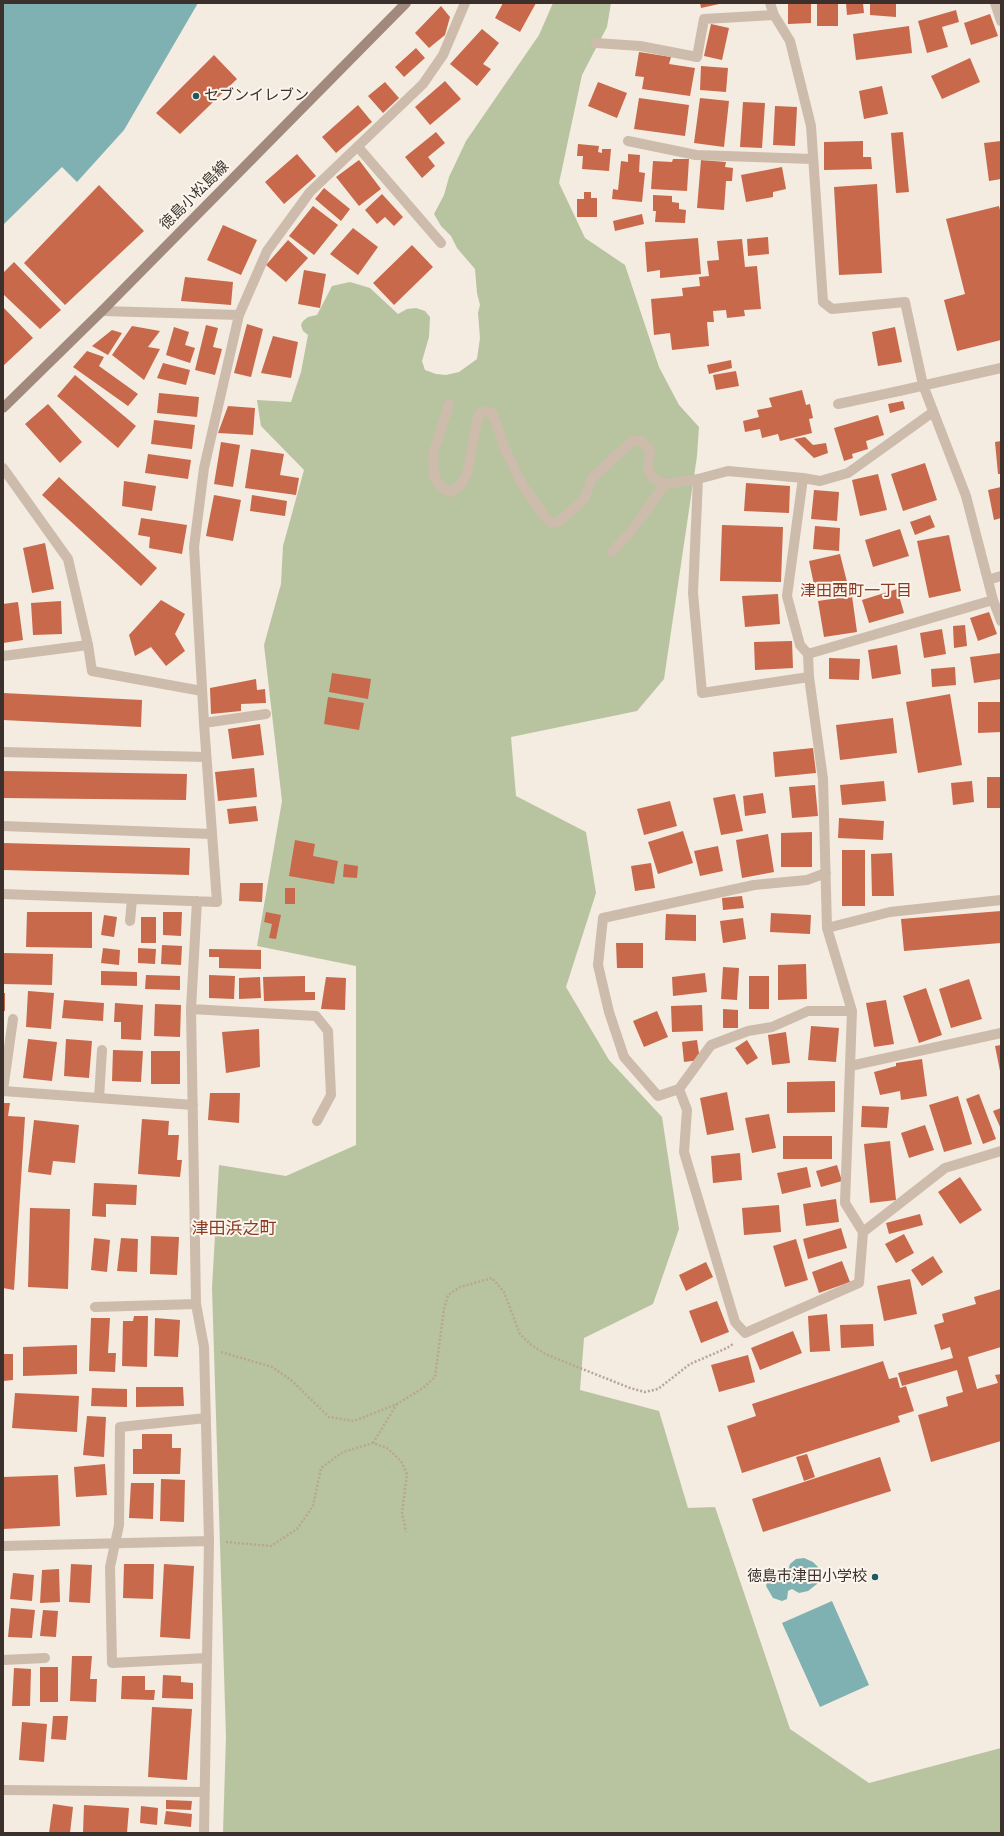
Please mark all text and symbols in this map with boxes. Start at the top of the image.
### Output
place label: セブンイレブン [204,87,309,105]
marker: セブンイレブン [191,91,201,101]
street label: 徳島小松島線 [157,158,233,234]
district label: 津田西町一丁目 [800,582,912,602]
district label: 津田浜之町 [192,1220,276,1240]
place label: 徳島市津田小学校 [747,1568,867,1586]
marker: 徳島市津田小学校 [870,1572,880,1582]

